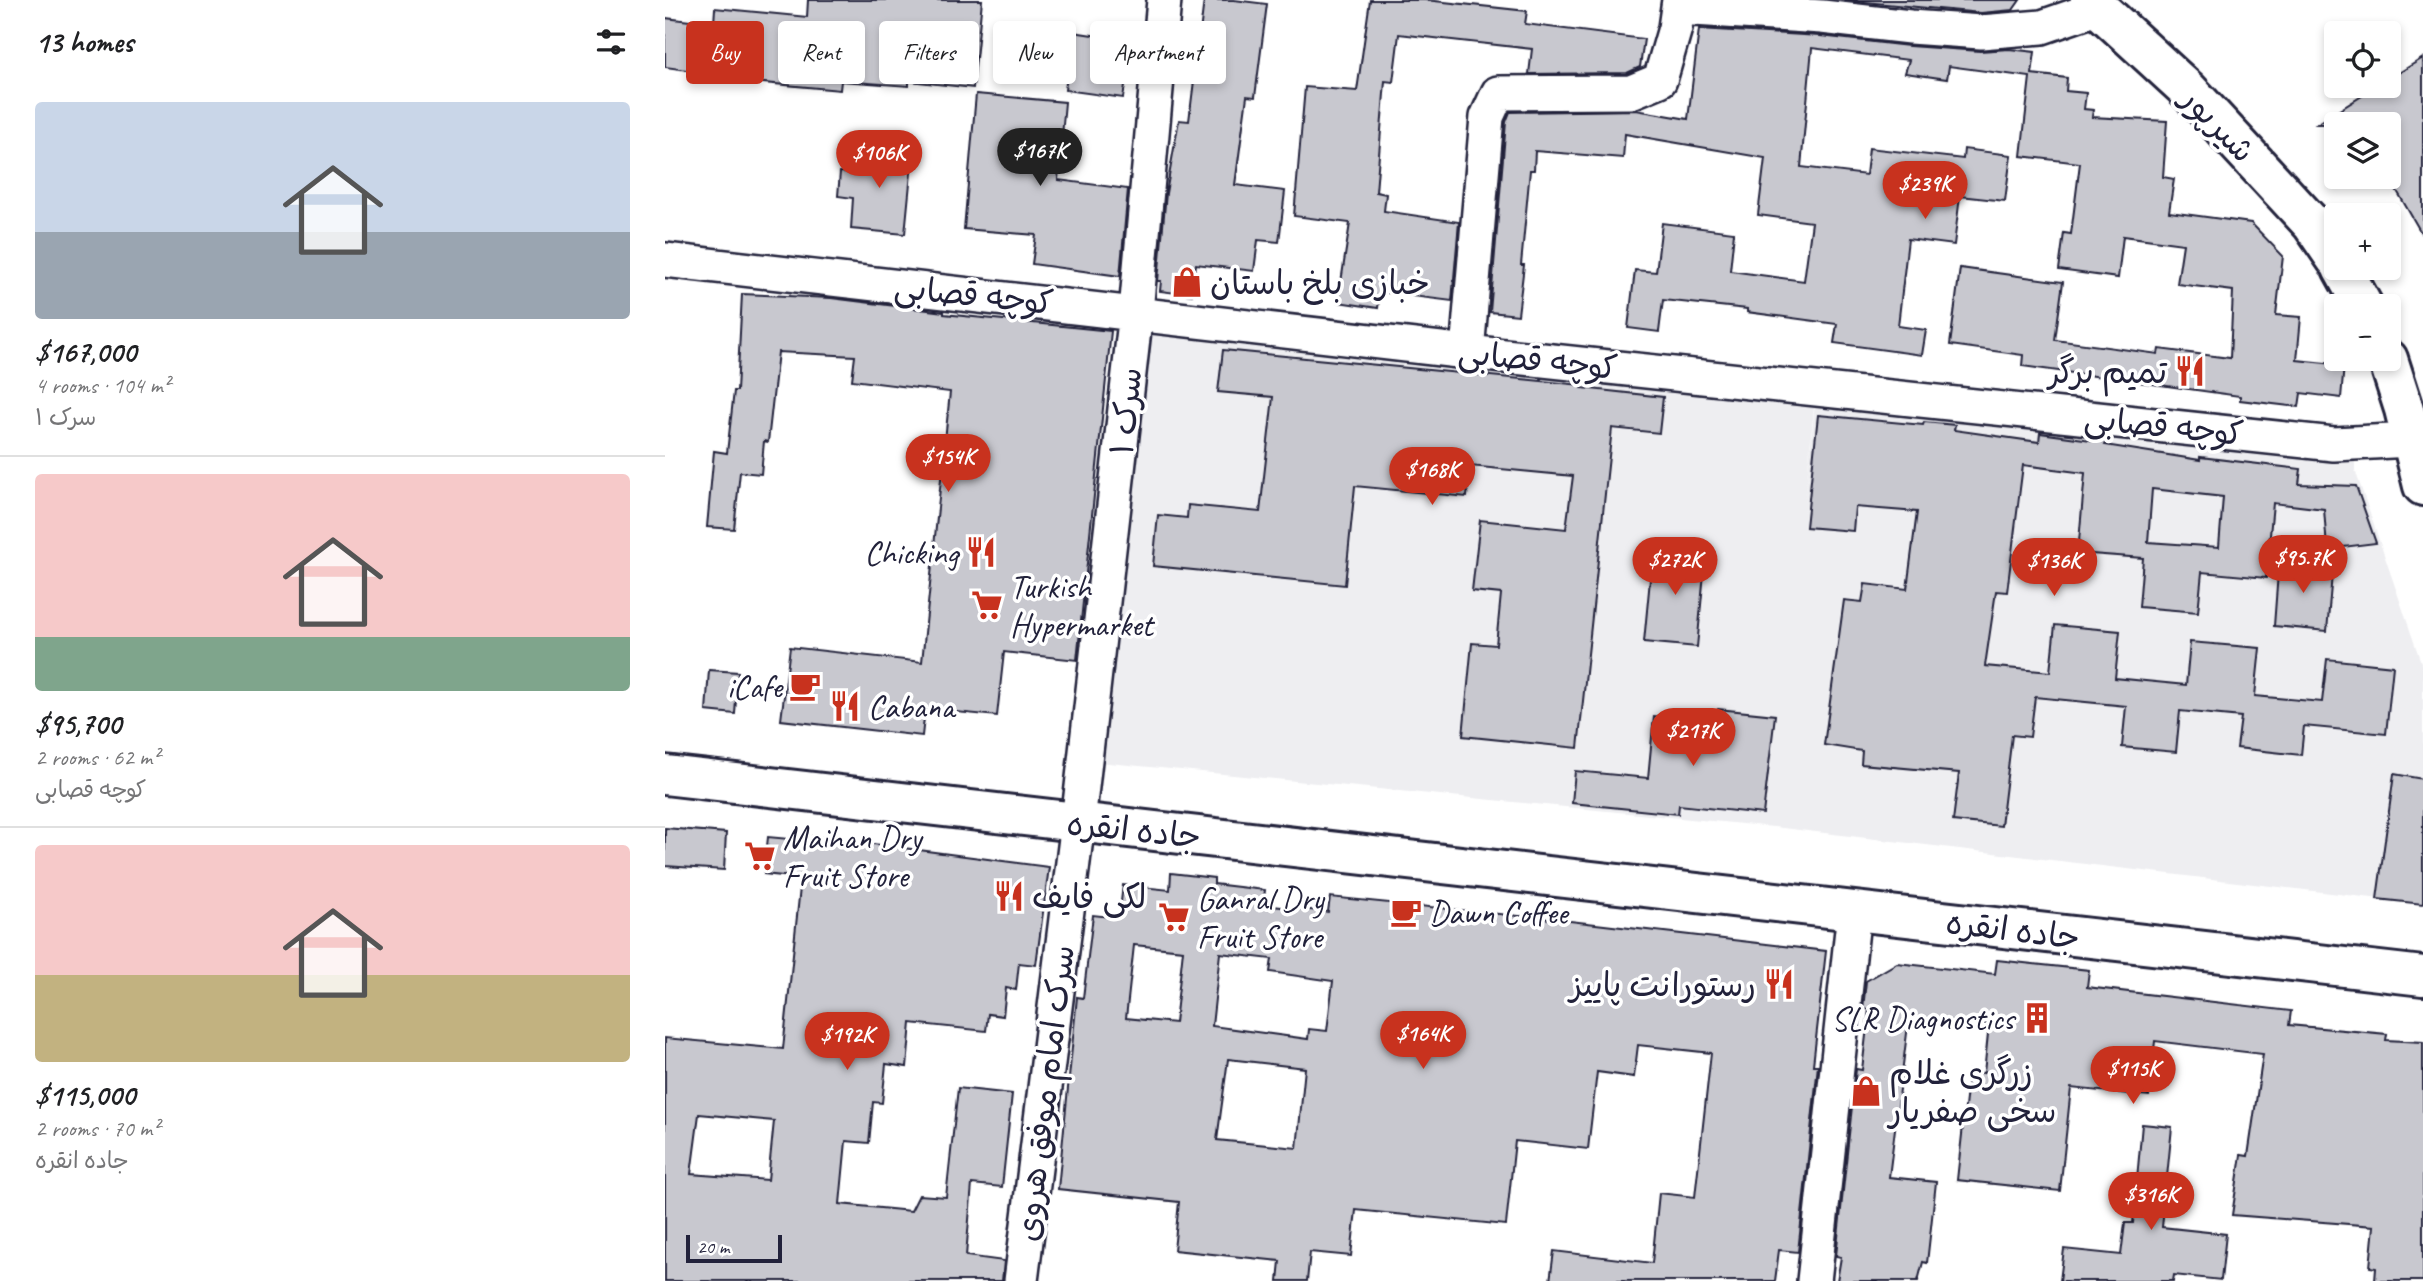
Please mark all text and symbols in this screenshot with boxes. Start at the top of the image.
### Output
chip: Buy [686,21,764,84]
chip: Rent [778,21,865,84]
chip: Filters [879,21,979,84]
chip: New [993,21,1076,84]
chip: Apartment [1090,21,1226,84]
map controls [2324,21,2401,371]
button: locate [2324,21,2401,98]
text: 13 homes [35,23,133,61]
icon: filters [592,23,630,61]
street label: شیرپور [2170,76,2264,171]
button: layers [2324,112,2401,189]
pin: $167K [991,128,1089,188]
pin: $106K [830,130,928,190]
text: $167K [1013,136,1067,165]
text: $106K [852,138,906,167]
icon: home [270,147,396,273]
pin: $239K [1876,162,1974,221]
text: $239K [1899,169,1951,198]
button: + [2324,203,2401,280]
place label: خبازی بلخ باستان [1210,262,1430,305]
shop icon: خبازی بلخ باستان [1170,265,1204,299]
street label: کوچه قصابی [892,266,1056,324]
button: − [2324,294,2401,371]
street label: کوچه قصابی [1456,331,1620,389]
text: $167,000 [35,333,136,371]
place label: تمیم برگر [2046,351,2167,397]
restaurant icon: تمیم برگر [2173,354,2207,388]
street label: سرک ۱ [1101,365,1151,457]
text: 4 rooms · 104 m² [35,371,170,400]
street label: کوچه قصابی [2082,397,2246,455]
text: سرک ۱ [35,403,96,432]
pin: $154K [899,434,997,494]
text: $154K [922,442,974,471]
pin: $168K [1383,448,1481,507]
text: $168K [1405,455,1459,484]
icon: home [270,519,396,645]
place label: Chicking [865,532,960,574]
restaurant icon: Chicking [964,535,998,569]
pin: $95.7K [2246,536,2360,595]
pin: $272K [1626,538,1724,597]
pin: $136K [2005,538,2103,598]
text: $95.7K [2275,543,2331,572]
text: $272K [1649,545,1702,574]
text: $136K [2027,546,2081,575]
place label: Turkish Hypermarket [1010,566,1156,646]
supermarket icon: Turkish Hypermarket [970,588,1004,622]
place label: iCafe [727,666,784,708]
cafe icon: iCafe [788,669,822,703]
place label: Cabana [868,686,956,728]
restaurant icon: Cabana [828,689,862,723]
text: $95,700 [35,705,121,743]
pin: $217K [1644,708,1742,768]
text: $217K [1667,716,1720,745]
text: 2 rooms · 62 m² [35,743,159,772]
text: کوچه قصابی [35,775,146,804]
street label: جاده انقره [1065,802,1203,858]
place label: Maihan Dry Fruit Store [783,817,924,897]
supermarket icon: Maihan Dry Fruit Store [743,839,777,873]
place label: لکی فایف [1032,876,1146,918]
place label: Ganral Dry Fruit Store [1197,878,1326,958]
restaurant icon: لکی فایف [992,879,1026,913]
icon: home [270,890,396,1016]
place label: Dawn Coffee [1429,892,1570,934]
cafe icon: Dawn Coffee [1389,895,1423,929]
supermarket icon: Ganral Dry Fruit Store [1157,900,1191,934]
street label: جادہ انقرہ [1944,901,2082,959]
street label: سرک امام موفق هروی [1006,943,1088,1244]
place label: رستورانت پاییز [1566,964,1756,1006]
restaurant icon: رستورانت پاییز [1762,967,1796,1001]
place label: SLR Diagnostics [1831,998,2017,1040]
building icon: SLR Diagnostics [2020,1001,2054,1035]
pin: $192K [798,1012,896,1072]
pin: $164K [1374,1012,1472,1071]
text: $164K [1396,1019,1450,1048]
text: $192K [821,1020,873,1049]
pin: $115K [2084,1046,2182,1106]
place label: زرگری غلام سخی صفریار [1886,1052,2057,1132]
text: $115K [2107,1054,2159,1083]
shop icon: زرگری غلام سخی صفریار [1849,1074,1883,1108]
text: $115,000 [35,1076,135,1114]
text: 2 rooms · 70 m² [35,1114,159,1143]
text: جادہ انقرہ [35,1146,129,1175]
pin: $316K [2102,1172,2200,1232]
text: $316K [2124,1180,2178,1209]
scale bar [686,1232,782,1264]
text: 20 m [697,1235,729,1259]

